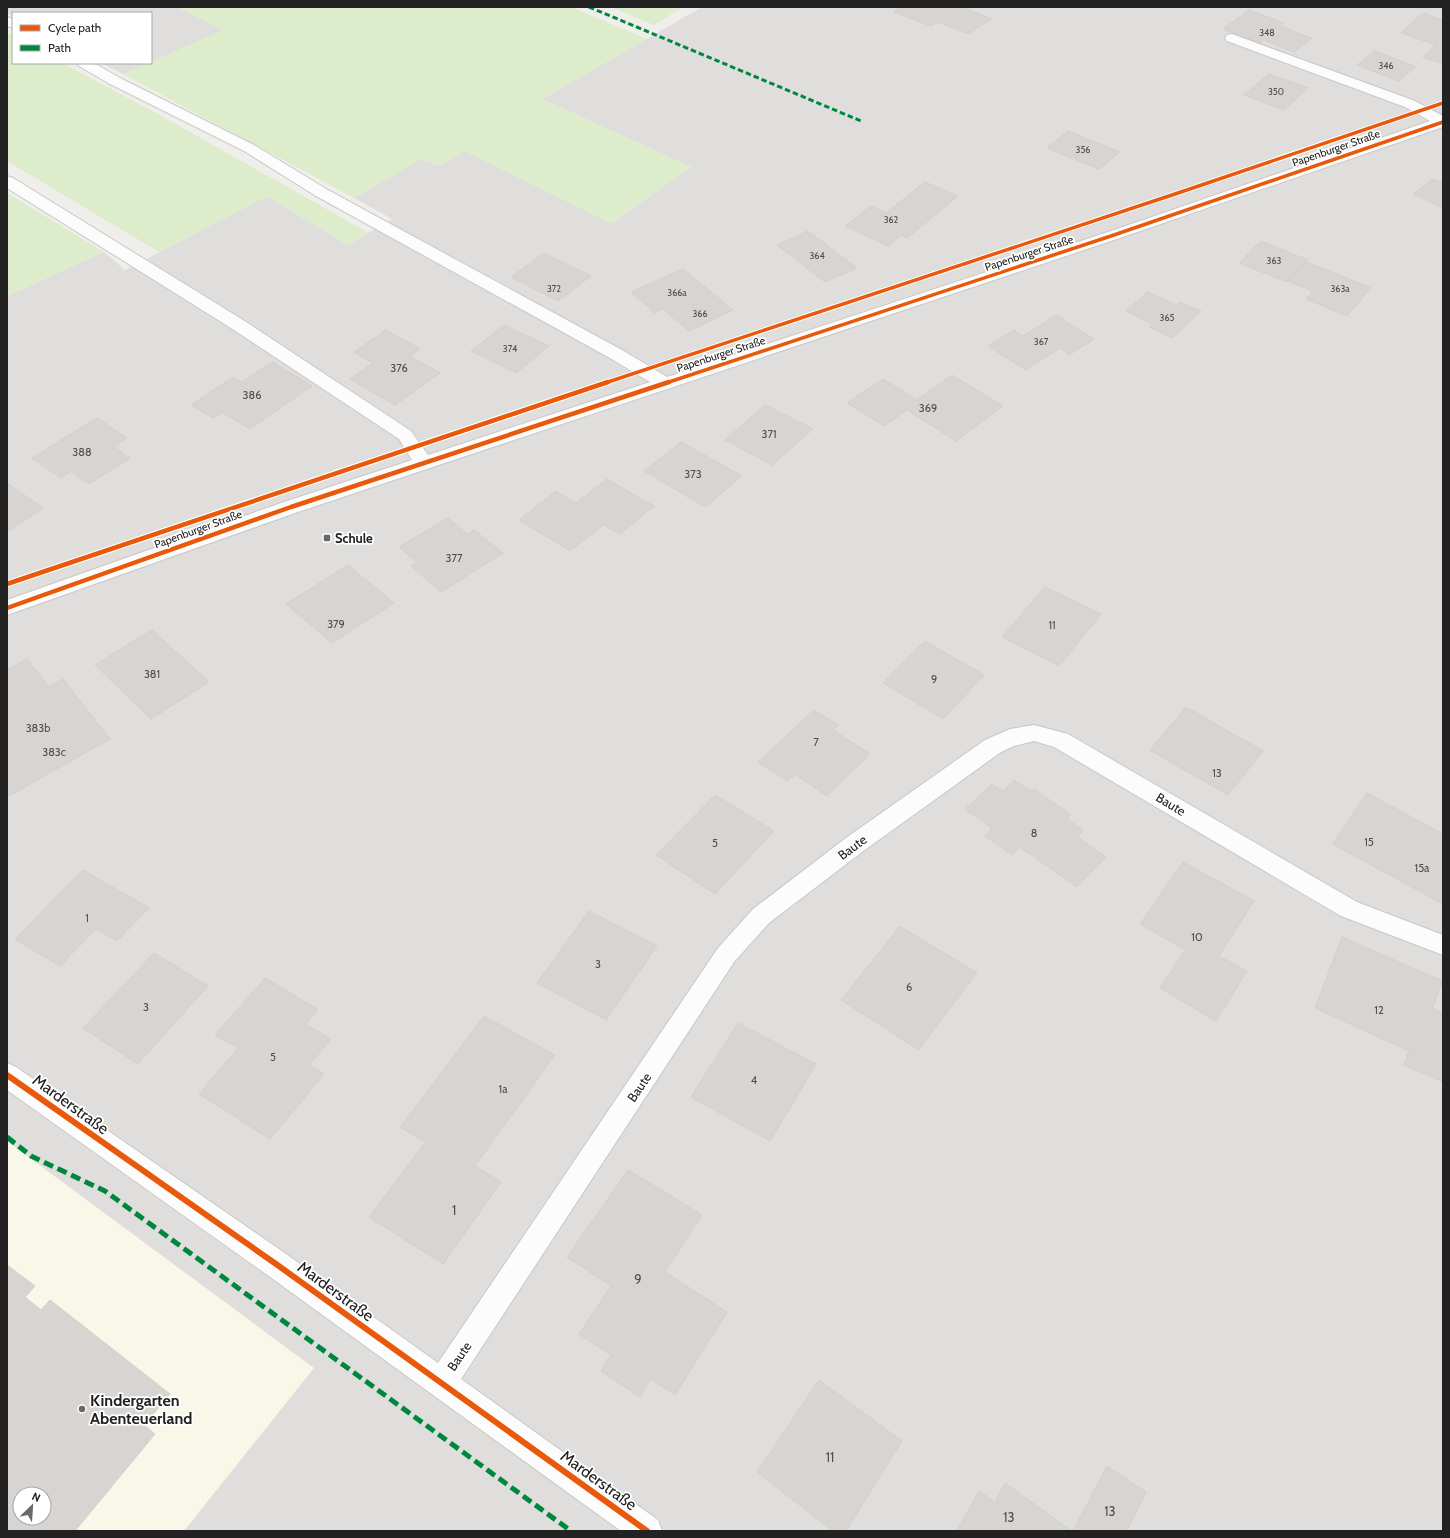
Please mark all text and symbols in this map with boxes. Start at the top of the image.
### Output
legend [12,12,152,64]
text: Cycle path [48,20,101,35]
house number: 348 [1259,27,1275,38]
text: Path [48,40,71,55]
house number: 346 [1378,60,1394,71]
house number: 350 [1268,86,1284,97]
street label: Papenburger Straße [1290,126,1382,170]
house number: 356 [1076,144,1090,155]
house number: 362 [884,214,899,225]
street label: Papenburger Straße [983,232,1075,274]
house number: 364 [809,250,825,261]
house number: 363 [1267,255,1282,266]
house number: 372 [547,283,561,294]
house number: 363a [1330,283,1350,294]
house number: 366a [667,287,687,298]
house number: 366 [692,308,708,319]
house number: 365 [1160,312,1175,323]
street label: Papenburger Straße [675,333,767,375]
house number: 367 [1034,336,1049,347]
house number: 374 [503,343,517,354]
house number: 376 [390,361,408,375]
house number: 386 [243,388,261,402]
house number: 369 [919,401,937,415]
house number: 371 [761,427,777,441]
house number: 388 [72,445,92,459]
house number: 373 [684,467,702,481]
street label: Papenburger Straße [152,507,244,551]
place label: Schule [335,530,373,546]
marker: Schule [322,533,332,543]
house number: 377 [445,551,463,565]
house number: 379 [327,617,345,631]
house number: 11 [1048,618,1056,632]
house number: 381 [144,667,160,681]
house number: 9 [931,672,937,686]
house number: 383b [26,721,50,735]
house number: 7 [813,735,819,749]
house number: 383c [42,745,66,759]
house number: 13 [1212,766,1222,780]
street label: Baute [1153,789,1189,819]
house number: 8 [1031,826,1037,840]
street label: Baute [834,831,870,863]
house number: 15 [1364,835,1374,849]
house number: 5 [712,836,718,850]
house number: 15a [1415,861,1430,875]
house number: 1 [85,911,89,925]
house number: 10 [1191,930,1203,944]
house number: 3 [595,957,601,971]
house number: 6 [906,980,912,994]
house number: 3 [143,1000,149,1014]
house number: 12 [1374,1003,1384,1017]
house number: 5 [270,1050,276,1064]
street label: Baute [623,1069,655,1105]
street label: Marderstraße [29,1070,113,1138]
house number: 4 [751,1073,758,1087]
house number: 1a [499,1082,508,1096]
house number: 1 [452,1202,456,1218]
street label: Marderstraße [294,1257,378,1325]
house number: 9 [634,1271,642,1287]
street label: Baute [443,1338,475,1374]
place label: Kindergarten Abenteuerland [90,1391,192,1428]
marker: Kindergarten Abenteuerland [77,1404,87,1414]
street label: Marderstraße [557,1446,641,1514]
house number: 11 [826,1449,834,1465]
north arrow [12,1486,52,1526]
text: N [30,1489,43,1505]
house number: 13 [1104,1503,1116,1519]
house number: 13 [1003,1509,1015,1525]

